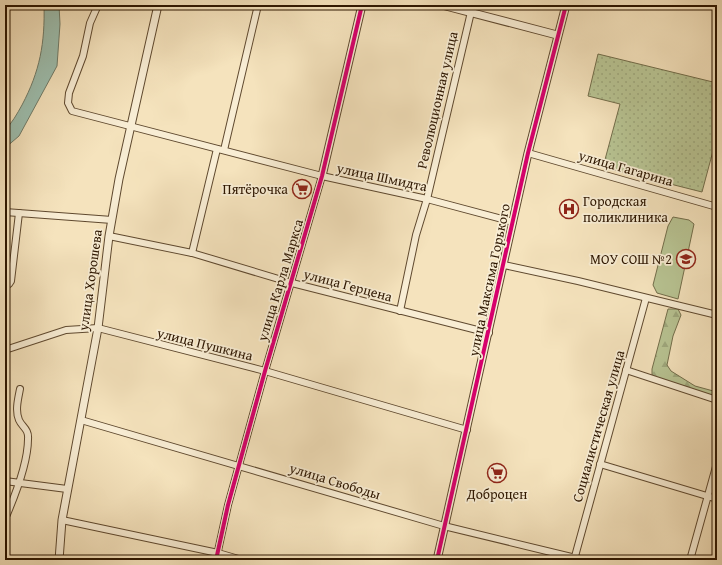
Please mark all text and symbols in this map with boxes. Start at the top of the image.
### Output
street label: Революционная улица [411,29,463,171]
street label: улица Гагарина [575,145,676,191]
street label: улица Шмидта [334,157,429,196]
supermarket icon: Пятёрочка [291,178,313,200]
place label: Пятёрочка [222,179,288,199]
place label: Городская поликлиника [583,191,668,227]
hospital icon: Городская поликлиника [558,198,580,220]
street label: улица Максима Горького [463,202,515,359]
street label: улица Карла Маркса [252,216,308,344]
street label: улица Хорошева [73,228,107,333]
school or university icon: МОУ СОШ №2 [675,248,697,270]
place label: МОУ СОШ №2 [590,249,672,269]
street label: улица Герцена [300,263,395,307]
street label: улица Пушкина [154,322,255,366]
street label: Социалистическая улица [567,347,629,504]
street label: улица Свободы [286,457,383,504]
supermarket icon: Доброцен [486,462,508,484]
place label: Доброцен [466,484,527,504]

